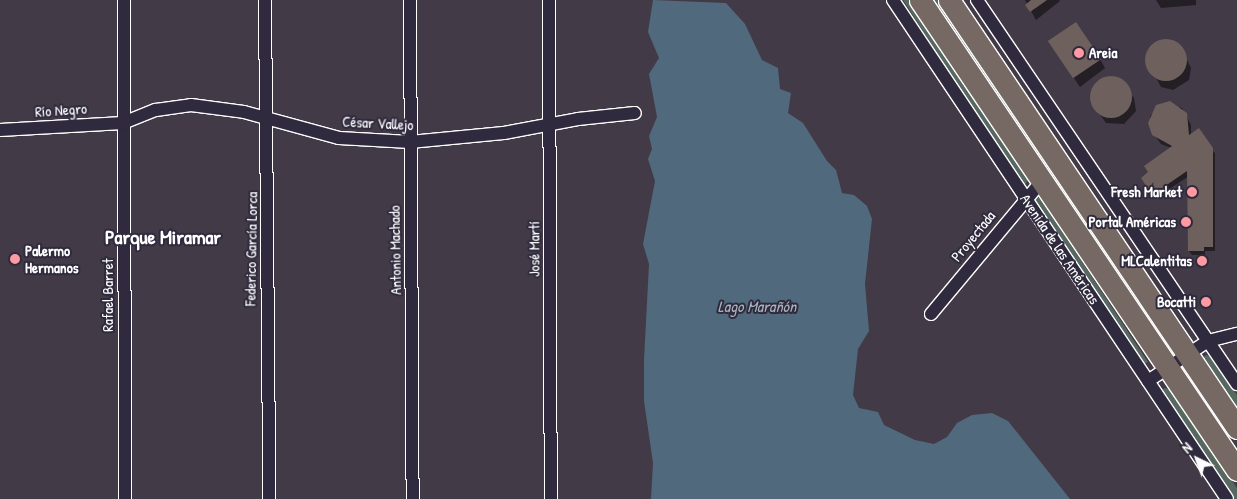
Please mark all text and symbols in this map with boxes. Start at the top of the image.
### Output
place label: Areia [1089,44,1117,62]
marker: Areia [1073,47,1085,59]
street label: Río Negro [34,99,88,121]
street label: César Vallejo [342,112,414,134]
place label: Fresh Market [1111,183,1182,201]
marker: Fresh Market [1186,186,1198,198]
street label: Avenida de las Américas [1016,190,1104,308]
street label: Federico García Lorca [241,192,261,306]
street label: Antonio Machado [385,205,405,295]
street label: Proyectada [947,207,999,265]
place label: Portal Américas [1088,213,1176,231]
marker: Portal Américas [1180,216,1192,228]
street label: José Martí [525,221,543,277]
district label: Parque Miramar [105,224,221,248]
place label: Palermo Hermanos [25,241,78,276]
place label: MLCalentitas [1121,252,1192,270]
marker: Palermo Hermanos [9,253,21,265]
marker: MLCalentitas [1196,255,1208,267]
street label: Rafael Barret [99,258,117,332]
place label: Bocatti [1157,293,1196,311]
water label: Lago Marañón [718,296,796,316]
marker: Bocatti [1200,296,1212,308]
north arrow [1172,434,1222,484]
text: N [1177,438,1196,457]

